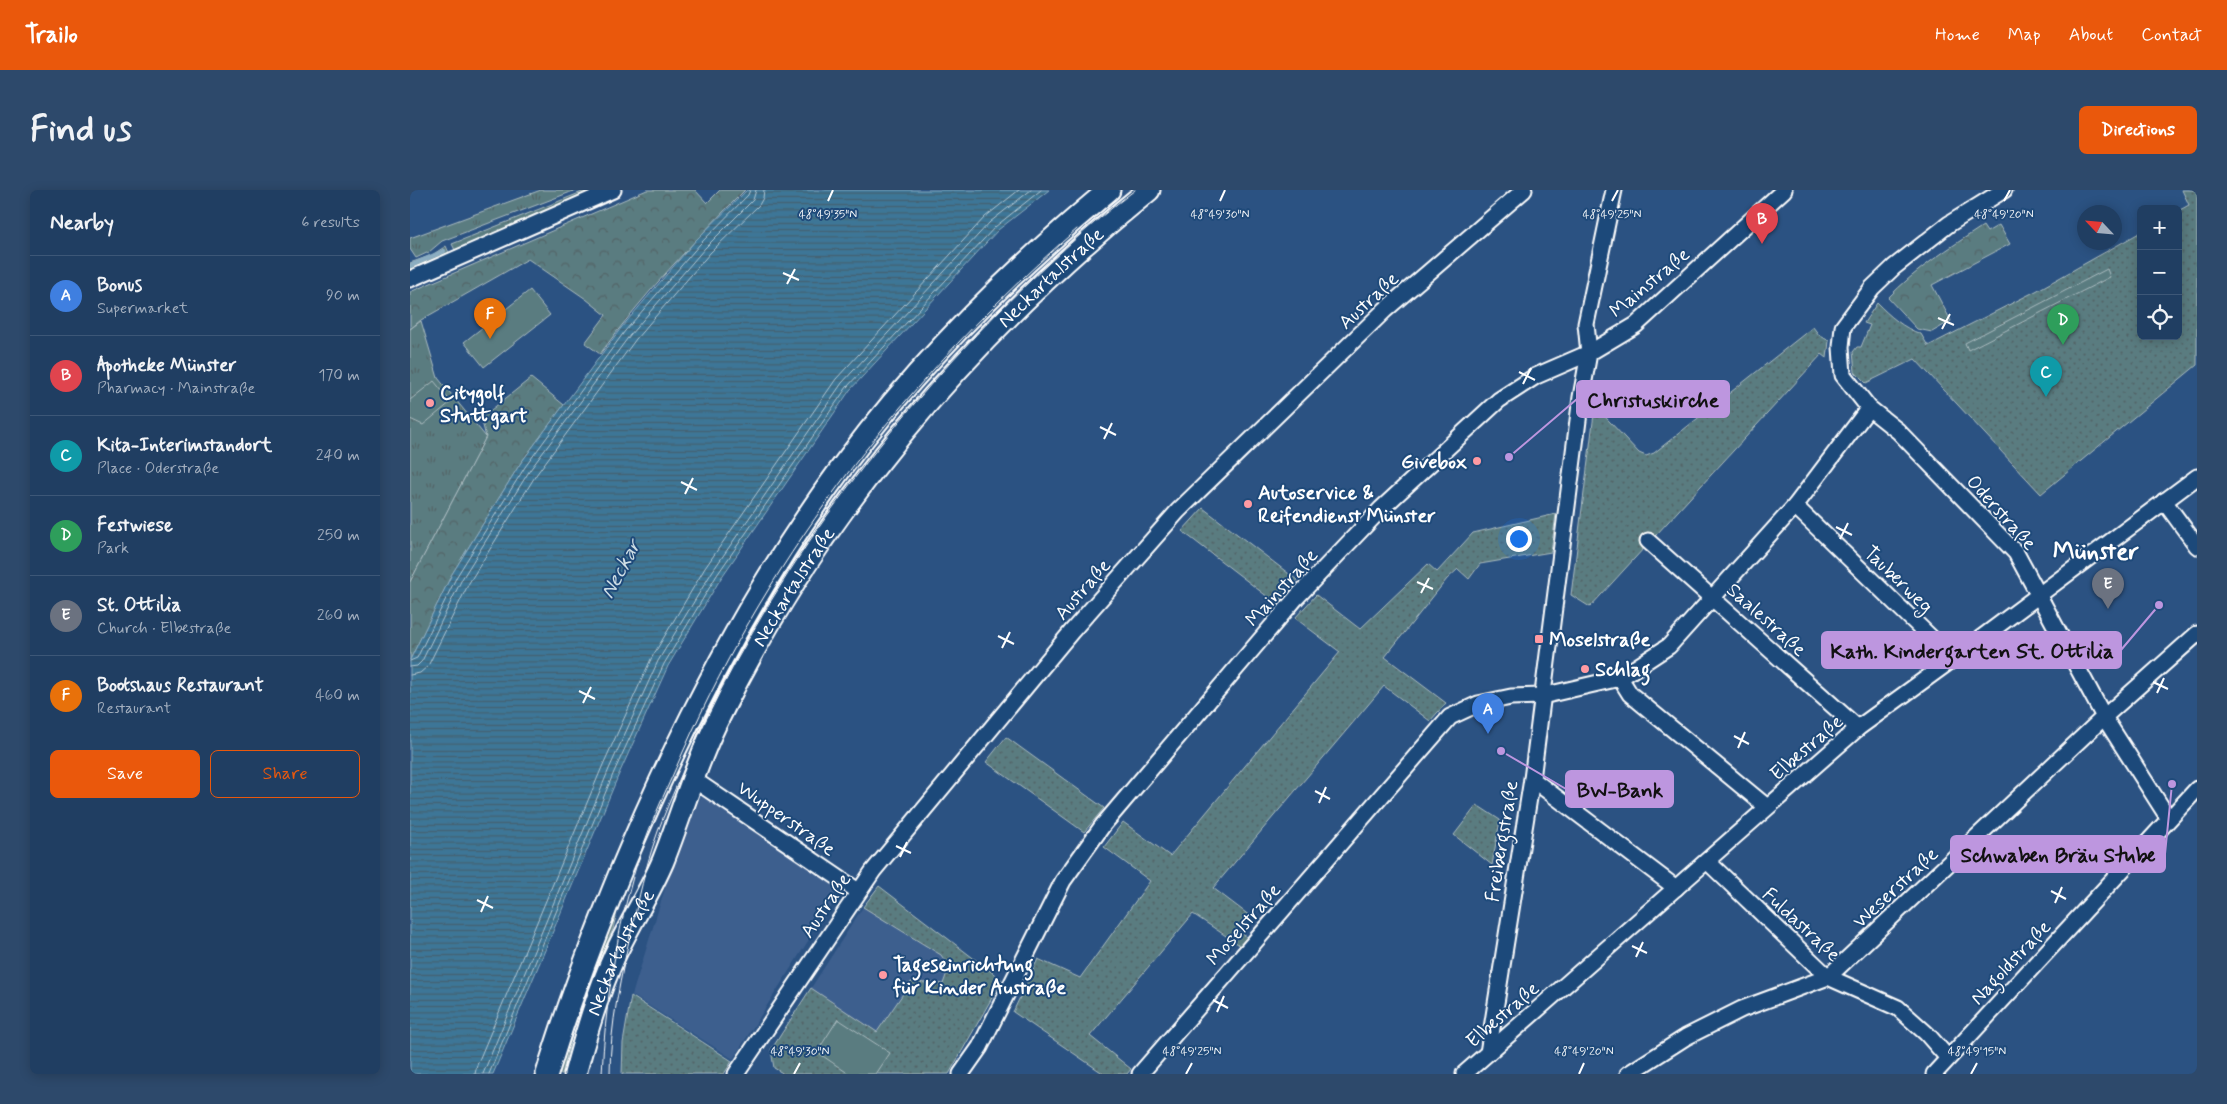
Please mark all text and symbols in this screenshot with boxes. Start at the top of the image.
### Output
text: Trailo [25,20,78,51]
text: Home [1935,23,1980,47]
text: Map [2008,23,2041,47]
text: About [2069,23,2113,47]
text: Contact [2141,23,2202,47]
button: Directions [2079,106,2197,154]
text: Find us [30,107,132,153]
pin: B [1746,203,1778,244]
north arrow [2077,205,2122,250]
map controls [2137,205,2182,340]
button: + [2137,205,2182,250]
text: 48°49'35"N [799,207,857,223]
text: 48°49'30"N [1191,207,1249,223]
text: 48°49'25"N [1583,207,1641,223]
text: 48°49'20"N [1974,207,2034,223]
text: Nearby [50,209,114,237]
text: 6 results [301,212,360,233]
street label: Neckartalstraße [992,221,1110,334]
street label: Mainstraße [1604,242,1696,325]
button: − [2137,250,2182,295]
street label: Austraße [1333,266,1405,336]
text: Bonus [97,273,142,298]
text: A [61,285,71,306]
text: 90 m [326,285,360,306]
button: locate [2137,295,2182,340]
text: Supermarket [97,298,188,319]
pin: F [474,298,506,339]
pin: D [2047,304,2079,345]
text: Apotheke Münster [97,353,237,378]
pin: C [2030,356,2062,397]
text: B [61,365,71,386]
text: 170 m [318,365,360,386]
text: Pharmacy · Mainstraße [97,378,255,399]
place label: Citygolf Stuttgart [440,380,528,430]
callout: Christuskirche [1577,381,1729,417]
text: Christuskirche [1587,387,1720,415]
marker: Citygolf Stuttgart [424,397,436,409]
text: Kita-Interimstandort [97,433,272,458]
text: C [60,445,72,466]
text: 240 m [316,445,360,466]
place label: Givebox [1401,449,1468,476]
marker: Givebox [1471,455,1483,467]
text: Place · Oderstraße [97,458,219,479]
street label: Oderstraße [1960,469,2042,557]
place label: Autoservice & Reifendienst Münster [1258,480,1436,530]
marker: Autoservice & Reifendienst Münster [1242,498,1254,510]
text: Festwiese [97,513,173,538]
street label: Neckartalstraße [747,522,842,652]
text: D [60,525,72,546]
text: 250 m [317,525,360,546]
your location [1506,526,1532,552]
water label: Neckar [594,533,649,604]
district label: Münster [2053,536,2140,569]
text: Park [97,538,129,559]
street label: Tauberweg [1857,540,1939,621]
street label: Mainstraße [1240,543,1325,633]
street label: Austraße [1049,553,1117,627]
pin: E [2092,568,2124,609]
street label: Saalestraße [1720,577,1812,663]
text: St. Ottilia [97,593,181,618]
text: E [61,605,71,626]
text: 260 m [317,605,360,626]
text: Church · Elbestraße [97,618,231,639]
place label: Moselstraße [1549,627,1651,654]
callout: Kath. Kindergarten St. Ottilia [1822,632,2121,668]
marker: Moselstraße [1533,633,1545,645]
text: Kath. Kindergarten St. Ottilia [1830,638,2114,668]
place label: Schlag [1595,657,1650,686]
marker: Schlag [1579,663,1591,675]
text: Bootshaus Restaurant [97,673,264,698]
text: F [62,685,70,706]
text: 460 m [315,685,360,706]
pin: A [1472,693,1504,734]
text: Restaurant [97,698,171,719]
street label: Elbestraße [1764,709,1850,788]
button: Save [50,750,200,798]
button: Share [210,750,360,798]
callout: BW-Bank [1566,771,1673,807]
street label: Wupperstraße [731,775,841,863]
text: BW-Bank [1577,777,1664,805]
street label: Freibergstraße [1480,778,1527,904]
callout: Schwaben Bräu Stube [1951,836,2165,872]
street label: Weserstraße [1847,841,1945,935]
text: Schwaben Bräu Stube [1960,842,2156,870]
street label: Austraße [795,868,858,944]
street label: Moselstraße [1201,878,1288,972]
street label: Fuldastraße [1756,882,1846,969]
street label: Neckartalstraße [581,885,662,1019]
street label: Nagoldstraße [1965,914,2059,1013]
place label: Tageseinrichtung für Kinder Austraße [892,952,1066,1002]
marker: Tageseinrichtung für Kinder Austraße [877,969,889,981]
street label: Elbestraße [1460,976,1546,1055]
text: 48°49'30"N [771,1044,829,1060]
text: 48°49'25"N [1163,1044,1221,1060]
text: 48°49'20"N [1554,1044,1614,1060]
text: 48°49'15"N [1948,1044,2006,1060]

